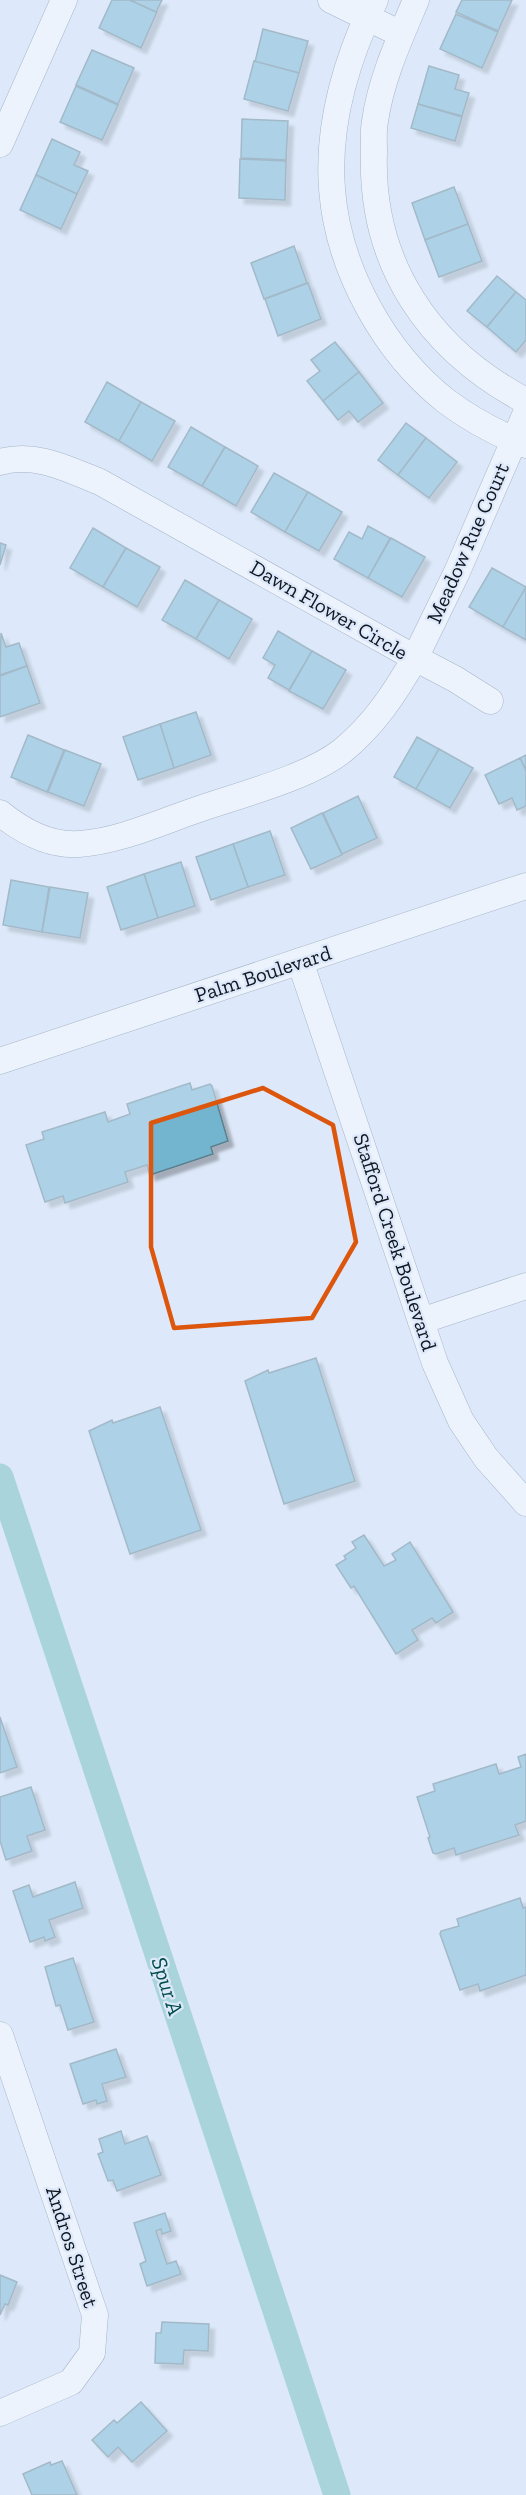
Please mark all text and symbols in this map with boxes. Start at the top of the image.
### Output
street label: Meadow Rue Court [421,459,514,627]
street label: Dawn Flower Circle [246,554,413,665]
street label: Palm Boulevard [191,940,335,1007]
street label: Stafford Creek Boulevard [348,1130,443,1354]
water label: Spur A [145,1954,190,2019]
street label: Andros Street [41,2183,104,2311]

